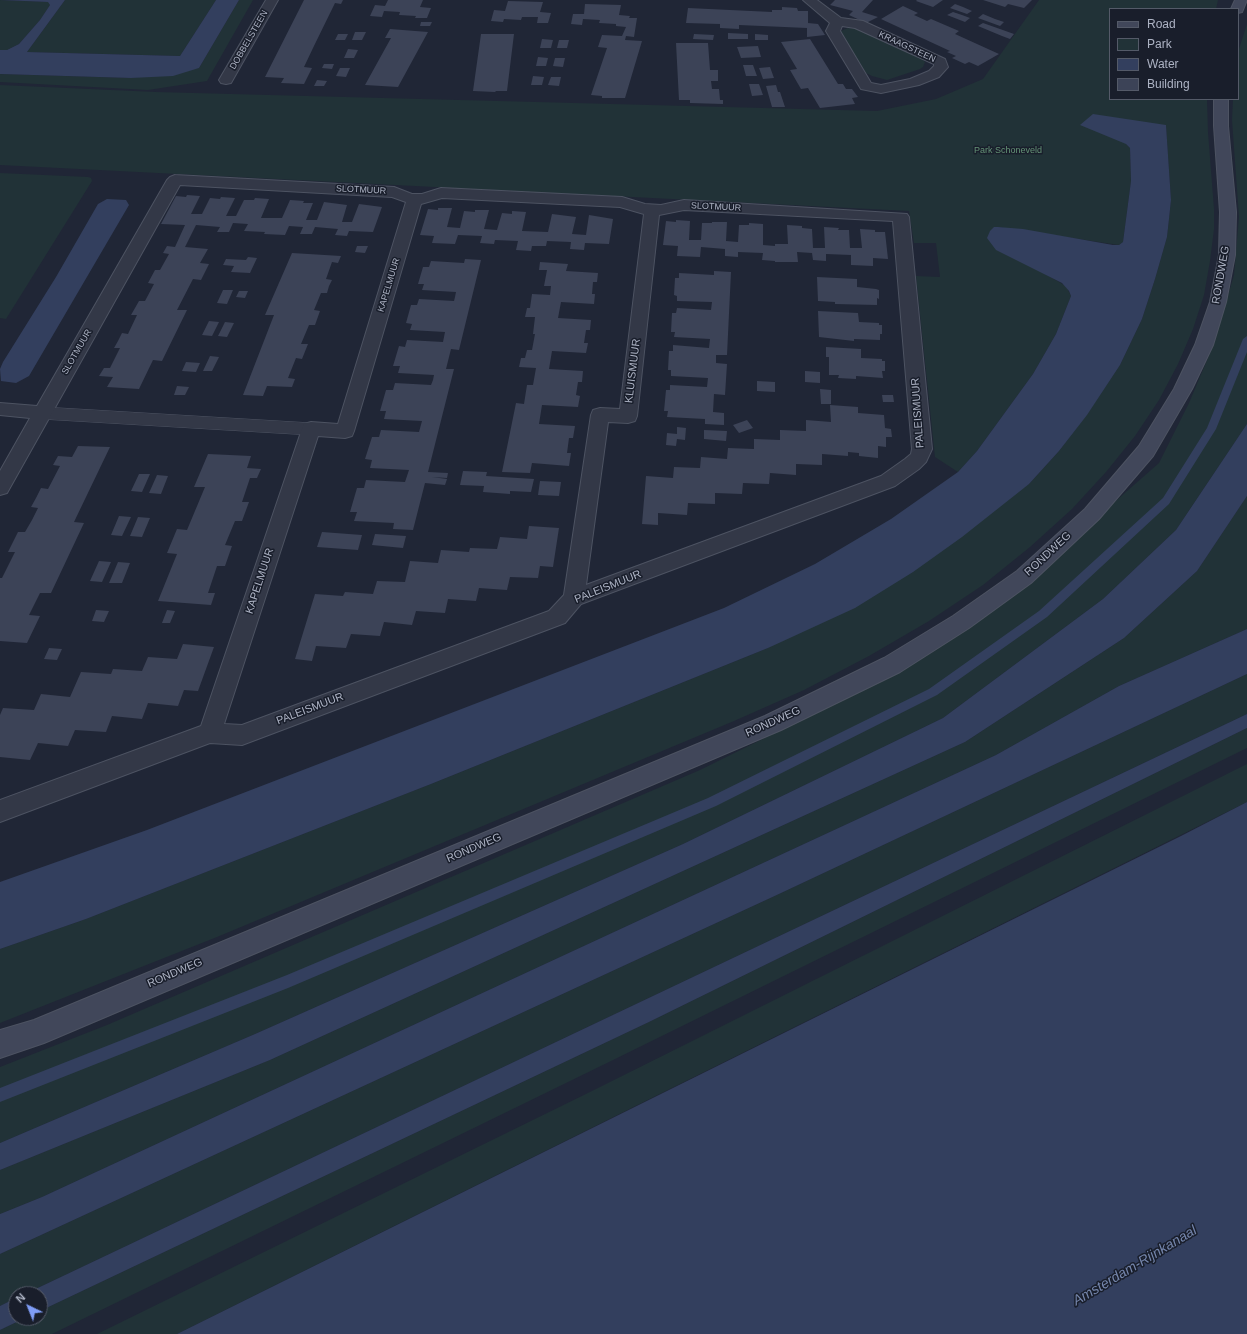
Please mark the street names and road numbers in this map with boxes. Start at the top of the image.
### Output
street label: DOBBELSTEEN [228,8,270,72]
street label: KRAAGSTEEN [877,29,937,65]
street label: SLOTMUUR [336,183,386,197]
street label: SLOTMUUR [691,200,741,214]
street label: RONDWEG [1209,245,1233,305]
street label: KAPELMUUR [376,257,402,313]
street label: SLOTMUUR [60,327,94,377]
street label: KLUISMUUR [623,338,643,404]
street label: PALEISMUUR [909,377,927,449]
street label: RONDWEG [1022,529,1074,579]
street label: KAPELMUUR [243,546,277,616]
street label: PALEISMUUR [573,568,643,606]
street label: PALEISMUUR [275,690,345,728]
street label: RONDWEG [744,704,802,740]
street label: RONDWEG [444,830,504,866]
street label: RONDWEG [145,955,205,991]

